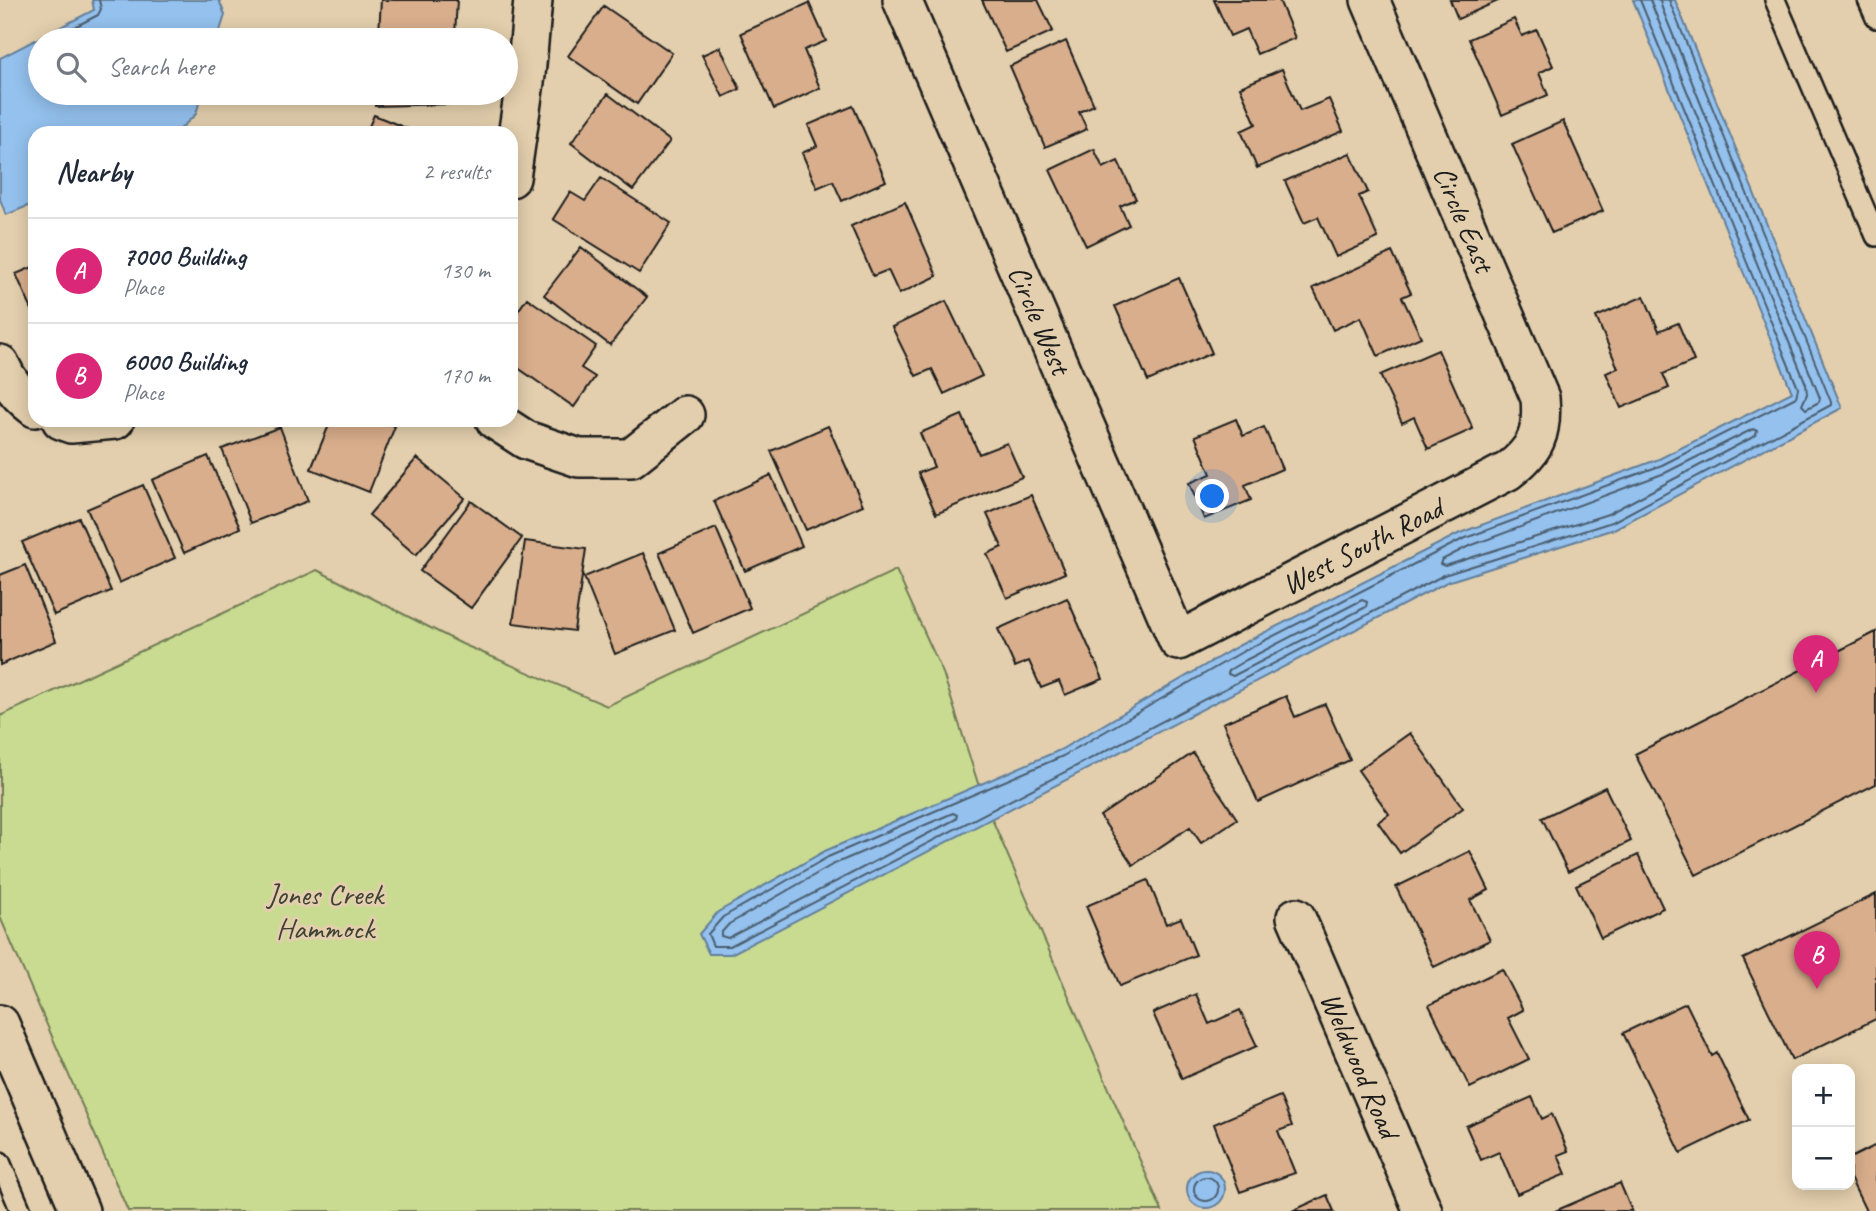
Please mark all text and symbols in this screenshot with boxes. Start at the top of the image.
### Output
search box [28,28,518,105]
icon: search [52,48,90,86]
text: Search here [108,50,214,83]
text: Nearby [56,153,132,191]
text: 2 results [423,157,490,186]
street label: Circle East [1425,160,1504,281]
text: 7000 Building [123,240,246,273]
text: A [73,256,85,285]
text: 130 m [441,256,490,285]
street label: Circle West [999,259,1081,383]
text: Place [123,273,163,302]
text: 6000 Building [123,345,247,378]
text: B [73,361,85,390]
text: 170 m [441,361,490,390]
text: Place [123,378,163,407]
your location [1195,479,1229,513]
street label: West South Road [1275,487,1453,603]
pin: A [1793,635,1839,693]
park label: Jones Creek Hammock [265,875,385,947]
pin: B [1794,931,1840,989]
street label: Weldwood Road [1312,986,1410,1147]
map controls [1792,1064,1855,1190]
button: + [1792,1064,1855,1127]
button: − [1792,1127,1855,1190]

